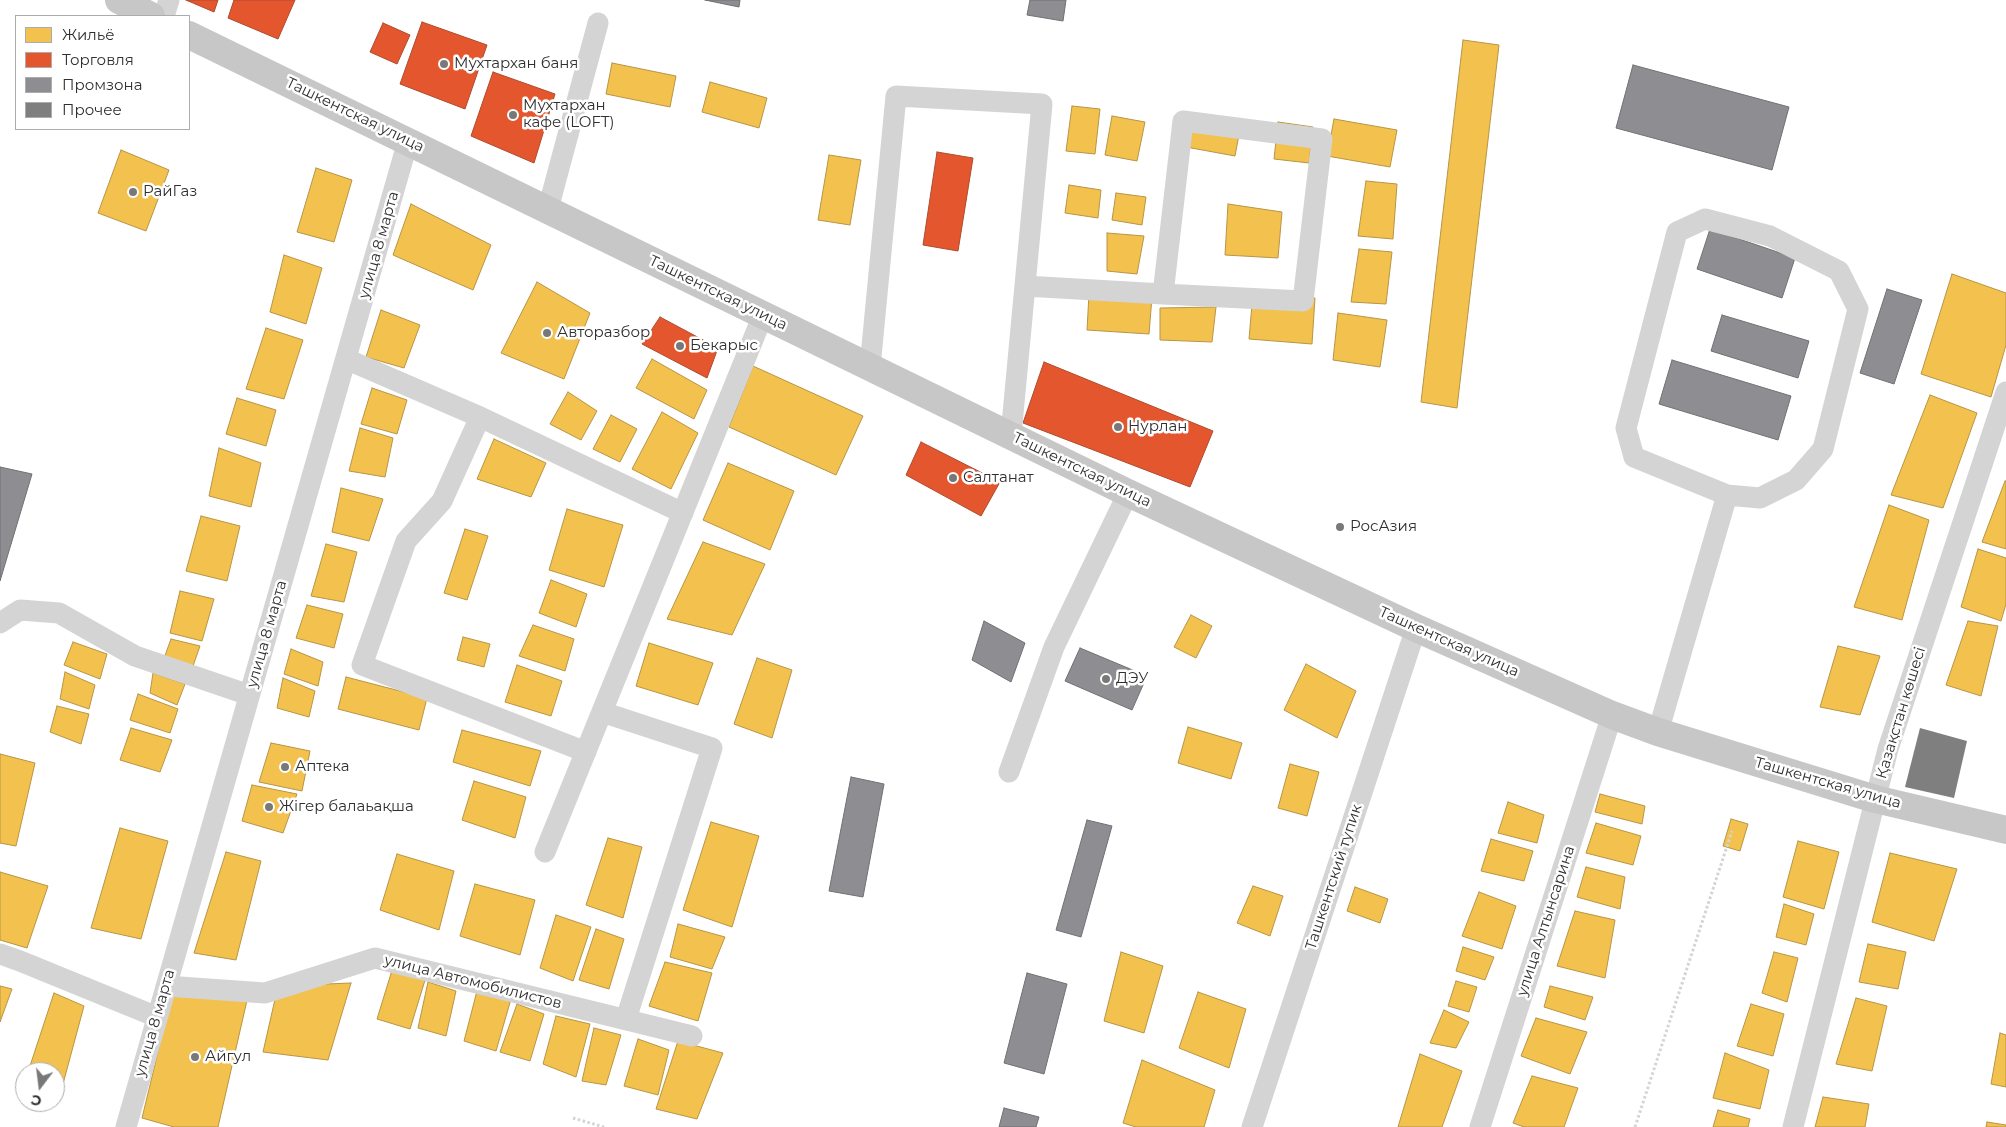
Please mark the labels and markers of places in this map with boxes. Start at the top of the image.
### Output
place label: Мухтархан баня [454,55,578,73]
marker: Мухтархан баня [438,58,450,70]
place label: Мухтархан кафе (LOFT) [523,97,615,132]
marker: Мухтархан кафе (LOFT) [507,109,519,121]
place label: РайГаз [143,183,197,201]
marker: РайГаз [127,186,139,198]
place label: Авторазбор [557,324,650,342]
marker: Авторазбор [541,327,553,339]
place label: Бекарыс [690,337,758,355]
marker: Бекарыс [674,340,686,352]
place label: Нурлан [1128,418,1187,436]
marker: Нурлан [1112,421,1124,433]
place label: Салтанат [963,469,1034,487]
marker: Салтанат [947,472,959,484]
place label: РосАзия [1350,518,1417,536]
marker: РосАзия [1334,521,1346,533]
place label: ДЭУ [1116,670,1148,688]
marker: ДЭУ [1100,673,1112,685]
place label: Аптека [295,758,350,776]
marker: Аптека [279,761,291,773]
place label: Жігер балаьақша [279,798,414,816]
marker: Жігер балаьақша [263,801,275,813]
place label: Айгул [205,1048,251,1066]
marker: Айгул [189,1051,201,1063]

